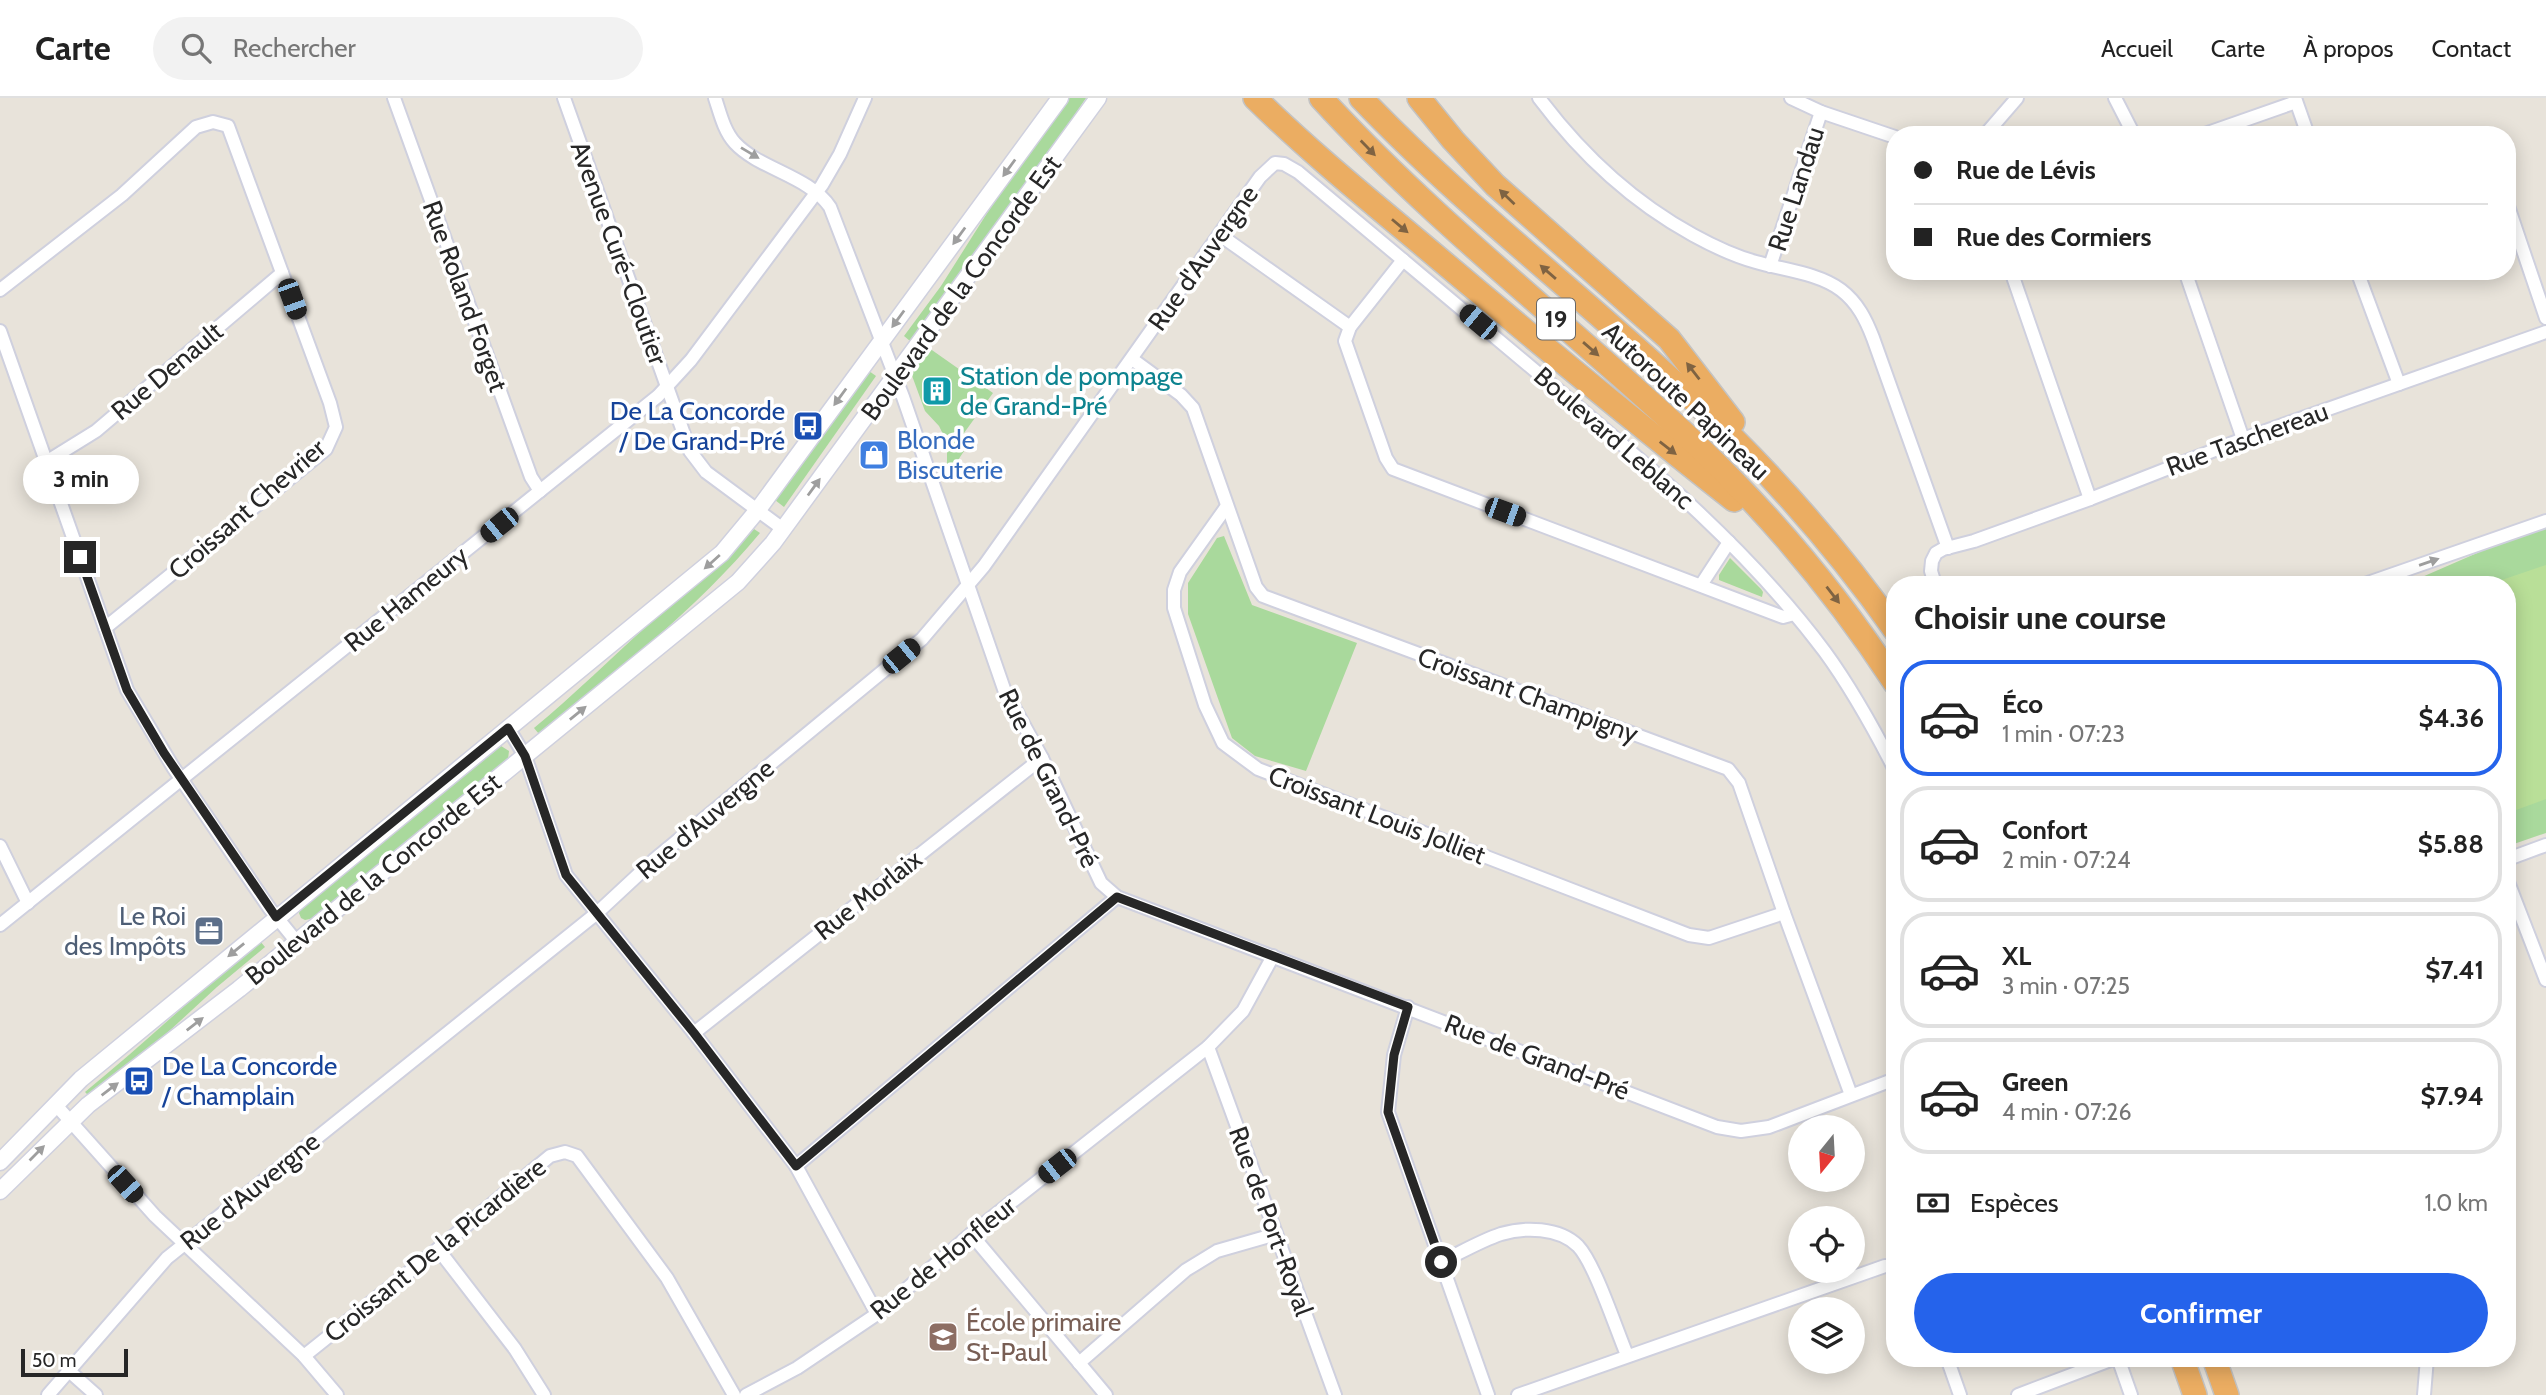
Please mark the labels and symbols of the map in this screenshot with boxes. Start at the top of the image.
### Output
street label: Rue Landau [1761,123,1831,255]
street label: Avenue Curé-Cloutier [564,137,675,370]
one-way arrow [1359,139,1376,156]
one-way arrow [740,147,760,159]
street label: Boulevard de la Concorde Est [854,149,1068,427]
one-way arrow [1002,159,1016,177]
street label: Rue d'Auvergne [1141,179,1265,337]
one-way arrow [1499,189,1516,205]
street label: Rue Roland Forget [416,196,514,396]
one-way arrow [1391,218,1409,234]
one-way arrow [951,227,966,245]
one-way arrow [1539,264,1557,280]
car [275,276,310,322]
road number: 19 [1537,299,1575,340]
car [1456,300,1501,344]
one-way arrow [891,310,905,328]
street label: Rue Denault [105,315,229,427]
street label: Autoroute Papineau [1596,315,1776,487]
one-way arrow [1582,341,1600,357]
place label: Station de pompage de Grand-Pré [960,360,1183,422]
street label: Boulevard Leblanc [1528,360,1701,516]
one-way arrow [1686,362,1701,380]
building icon: Station de pompage de Grand-Pré [920,374,954,408]
one-way arrow [834,388,848,406]
place label: De La Concorde / De Grand-Pré [610,395,785,457]
street label: Rue Taschereau [2162,395,2332,483]
bus stop icon: De La Concorde / De Grand-Pré [791,409,825,443]
place label: Blonde Biscuterie [897,424,1003,486]
street label: Croissant Chevrier [162,432,333,586]
shop icon: Blonde Biscuterie [857,438,891,472]
one-way arrow [1658,440,1676,455]
callout: 3 min [22,456,138,504]
one-way arrow [806,479,821,497]
car [1482,495,1529,529]
car [477,504,522,546]
street label: Rue Hameury [338,539,474,659]
route end [64,541,96,573]
one-way arrow [704,553,721,569]
one-way arrow [2419,556,2440,567]
one-way arrow [1825,587,1840,604]
car [879,635,924,677]
street label: Croissant Champigny [1413,640,1643,750]
street label: Rue de Grand-Pré [992,683,1106,873]
one-way arrow [570,706,587,721]
street label: Rue d'Auvergne [630,752,780,886]
street label: Croissant Louis Jolliet [1264,759,1490,871]
street label: Boulevard de la Concorde Est [239,766,507,992]
street label: Rue Morlaix [808,843,929,947]
place label: Le Roi des Impôts [64,900,186,962]
office icon: Le Roi des Impôts [192,914,226,948]
one-way arrow [227,943,245,958]
street label: Rue de Grand-Pré [1440,1007,1634,1107]
one-way arrow [186,1016,204,1031]
place label: De La Concorde / Champlain [161,1050,337,1112]
bus stop icon: De La Concorde / Champlain [122,1064,156,1098]
one-way arrow [101,1082,119,1096]
north arrow [1788,1115,1866,1192]
street label: Rue de Port-Royal [1222,1122,1320,1320]
street label: Rue d'Auvergne [174,1125,326,1257]
one-way arrow [29,1145,46,1162]
car [1034,1145,1081,1187]
street label: Croissant De la Picardière [318,1151,552,1349]
car [104,1161,147,1207]
street label: Rue de Honfleur [864,1189,1023,1327]
route start [1425,1246,1457,1278]
place label: École primaire St-Paul [966,1306,1121,1368]
school or university icon: École primaire St-Paul [926,1320,960,1354]
scale bar [21,1346,128,1378]

